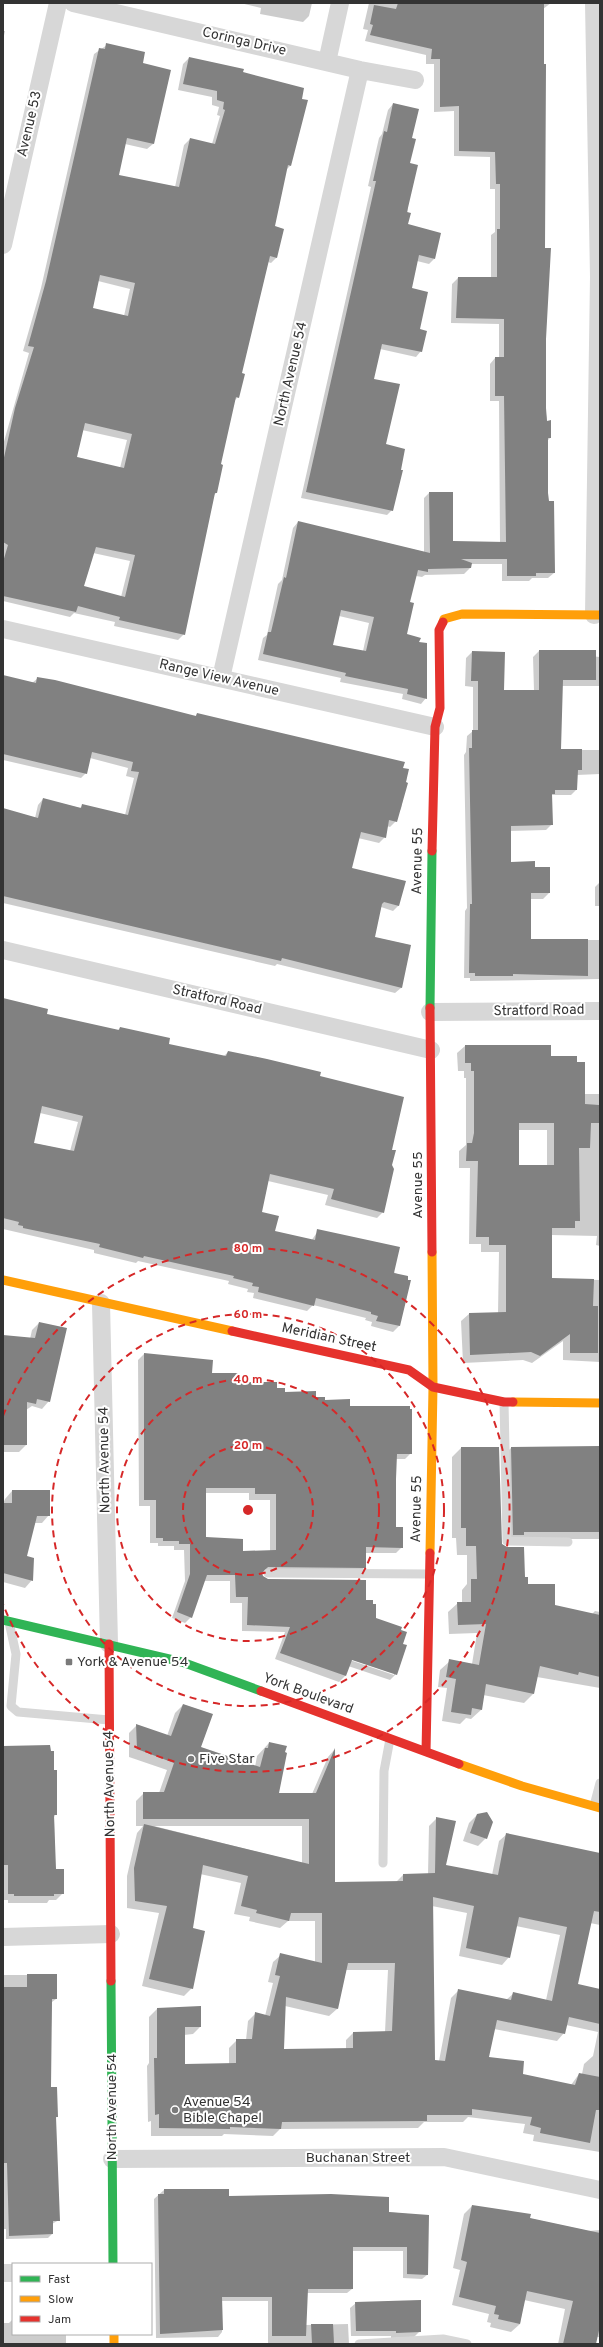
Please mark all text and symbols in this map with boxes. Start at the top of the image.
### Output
street label: Coringa Drive [200,24,288,60]
street label: Avenue 53 [14,89,46,159]
street label: North Avenue 54 [271,320,311,428]
street label: Range View Avenue [157,656,281,700]
street label: Avenue 55 [409,827,427,895]
street label: Stratford Road [171,981,263,1019]
street label: Stratford Road [493,1002,585,1020]
street label: Avenue 55 [410,1151,427,1219]
text: 80 m [234,1241,262,1257]
text: 60 m [234,1307,262,1323]
street label: Meridian Street [280,1320,378,1356]
text: 40 m [233,1372,263,1388]
street label: North Avenue 54 [96,1406,114,1514]
text: 20 m [234,1438,262,1454]
street label: Avenue 55 [408,1475,426,1543]
centre of rings [241,1503,255,1517]
place label: York & Avenue 54 [77,1654,188,1671]
marker: York & Avenue 54 [64,1657,74,1667]
street label: York Boulevard [261,1670,355,1718]
street label: North Avenue 54 [101,1730,119,1838]
place label: Five Star [199,1751,255,1768]
marker: Five Star [186,1754,196,1764]
street label: North Avenue 54 [104,2054,121,2160]
place label: Avenue 54 Bible Chapel [183,2094,262,2127]
marker: Avenue 54 Bible Chapel [170,2105,180,2115]
street label: Buchanan Street [306,2150,410,2167]
legend [12,2263,152,2335]
text: Fast [48,2272,70,2288]
text: Slow [48,2292,74,2308]
text: Jam [48,2312,71,2328]

